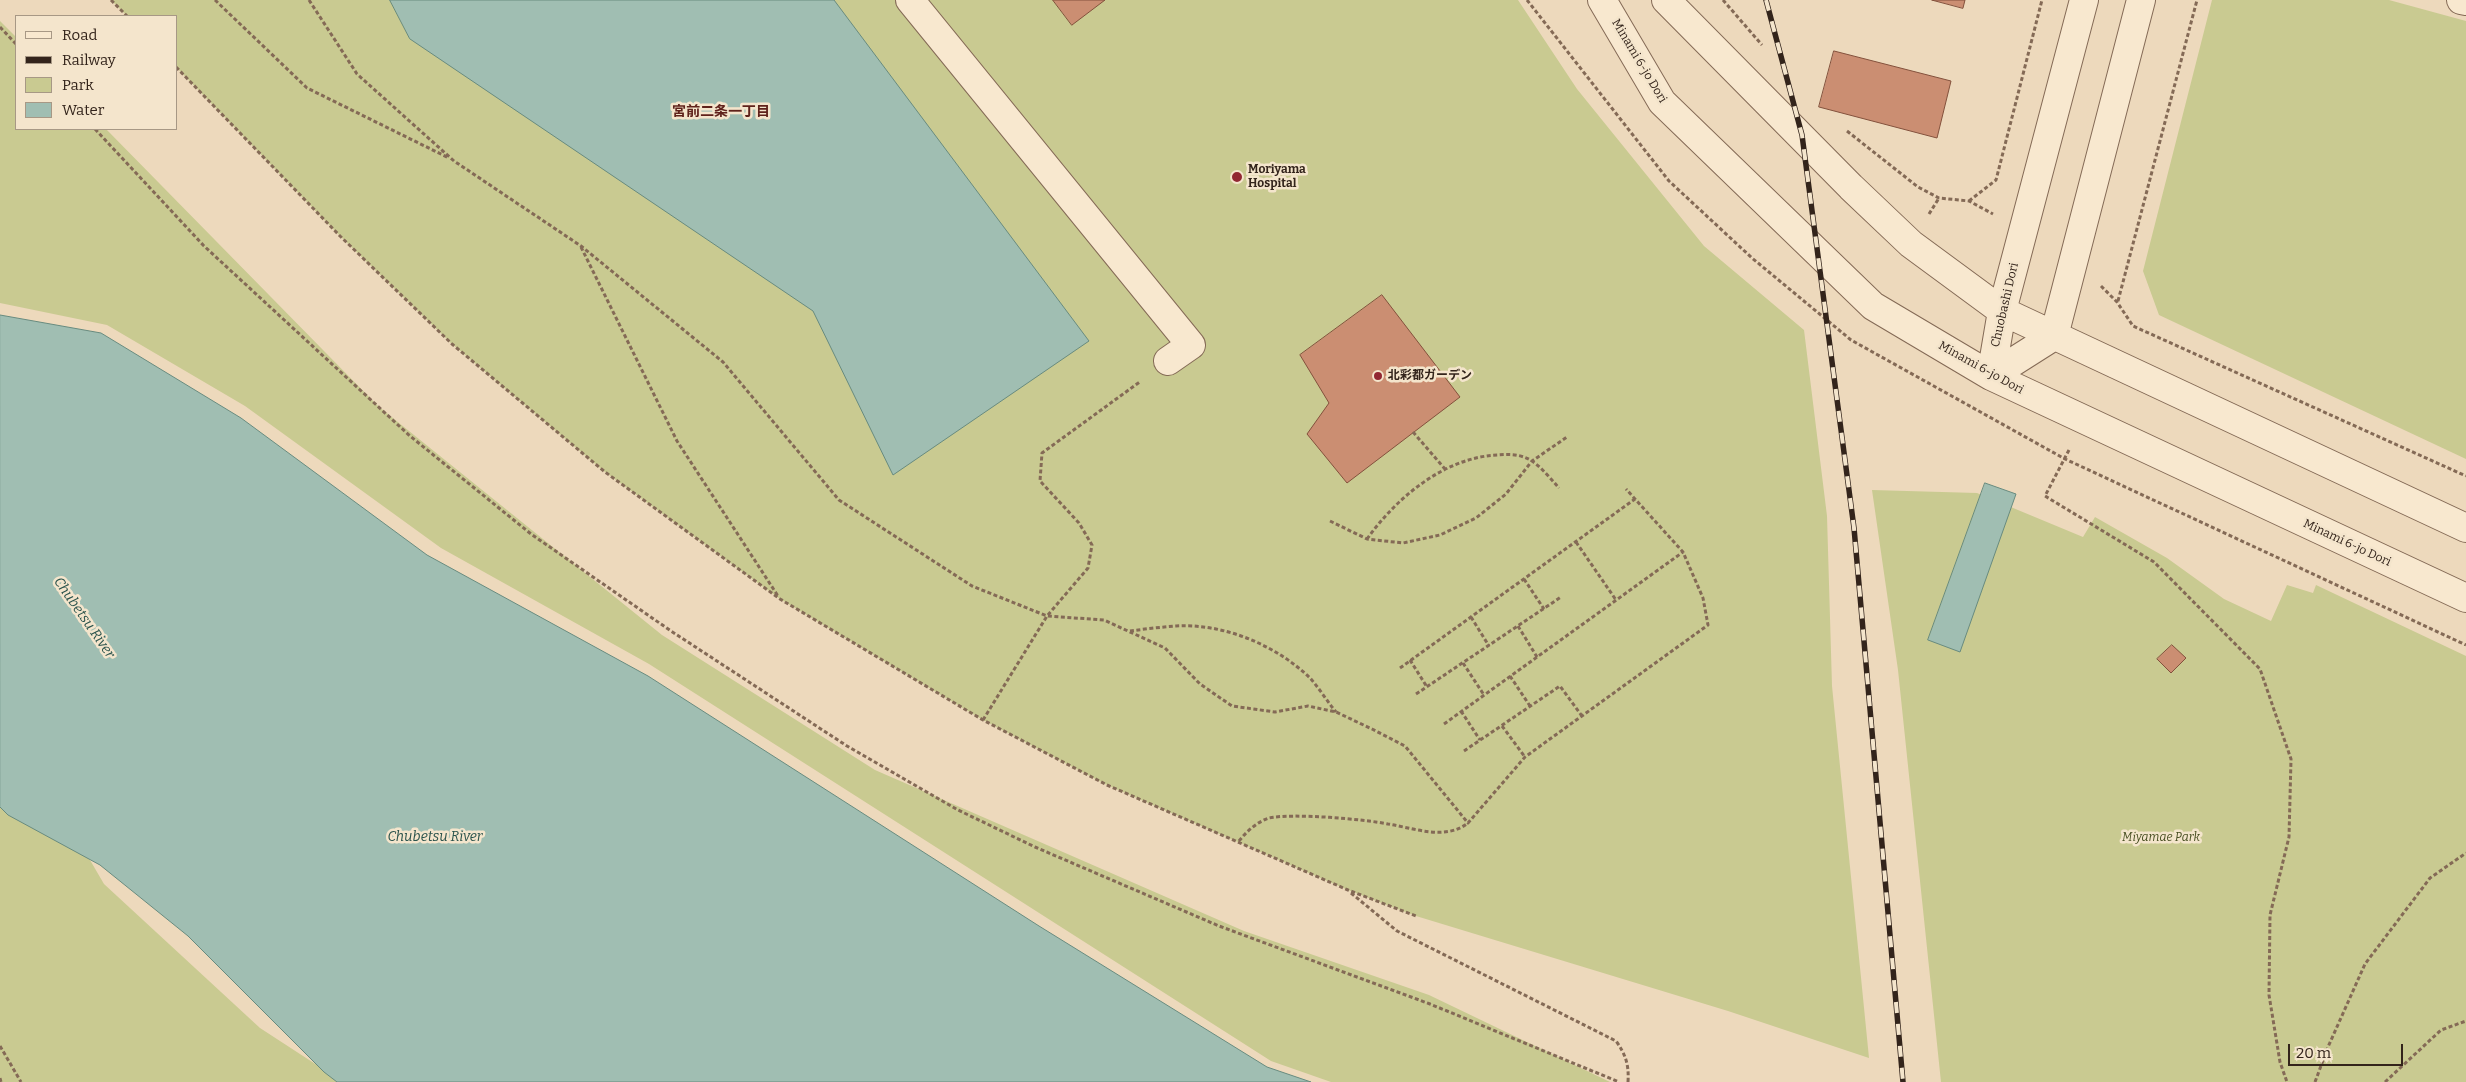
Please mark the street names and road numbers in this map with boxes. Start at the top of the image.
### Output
street label: Minami 6-jo Dori [1608,17,1670,105]
street label: Chuobashi Dori [1988,261,2022,349]
street label: Minami 6-jo Dori [1936,339,2026,397]
street label: Minami 6-jo Dori [2301,516,2393,570]

